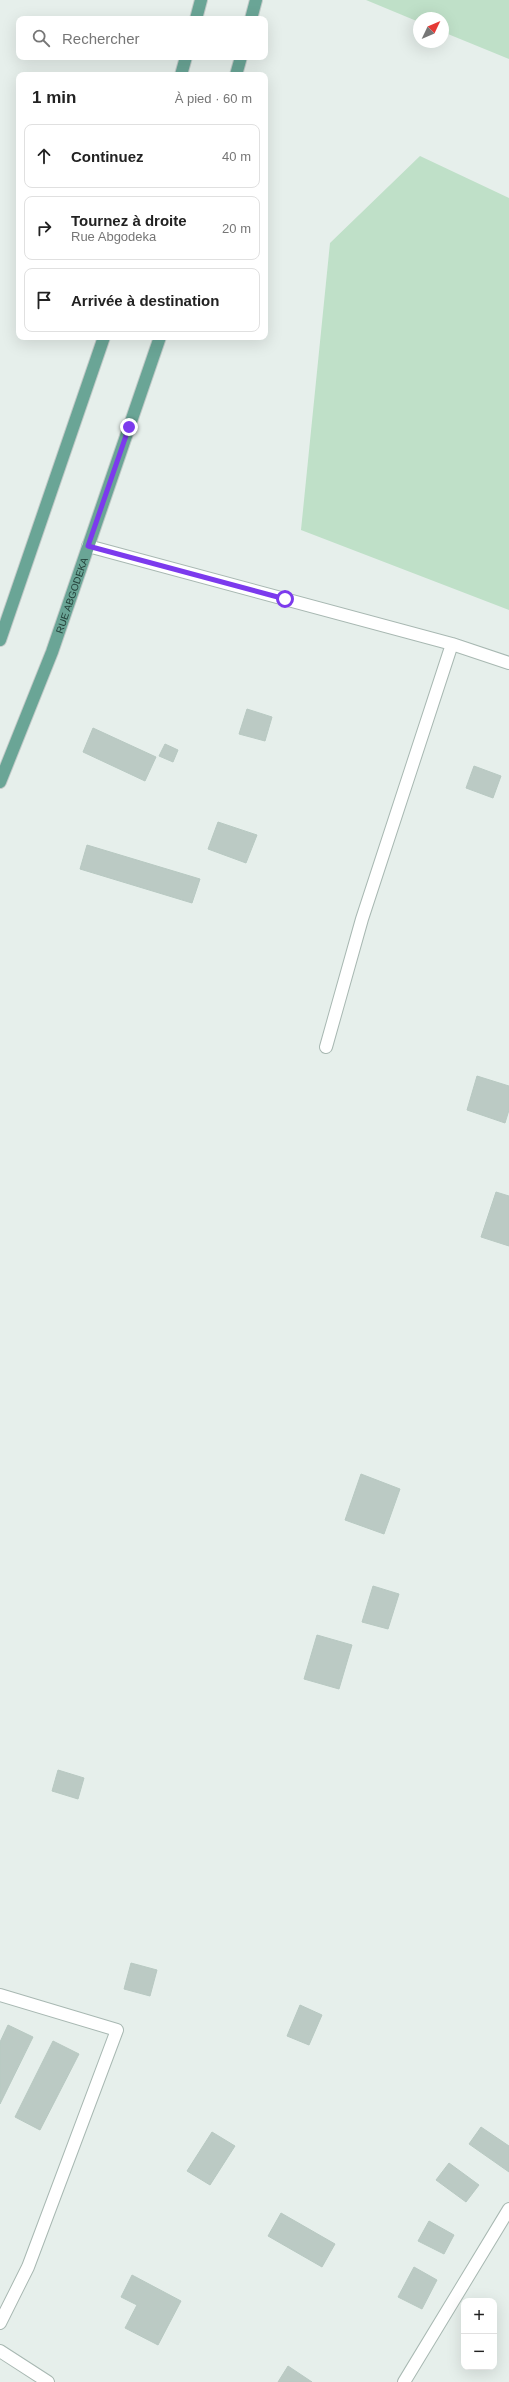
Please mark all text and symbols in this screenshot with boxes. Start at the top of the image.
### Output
north arrow [413,12,449,48]
search box [16,16,268,60]
icon: search [30,27,52,49]
text: Rechercher [62,30,140,47]
text: 1 min [32,88,76,107]
text: À pied · 60 m [175,91,252,106]
icon: ahead [33,145,55,167]
text: Continuez [71,148,144,165]
text: 40 m [222,149,251,164]
text: Tournez à droite [71,212,187,229]
icon: right [33,217,55,239]
text: 20 m [222,221,251,236]
text: Rue Abgodeka [71,229,156,244]
icon: arrive [33,289,55,311]
text: Arrivée à destination [71,292,219,309]
route end [120,418,138,436]
street label: RUE ABGODEKA [53,556,90,635]
route start [276,590,294,608]
map controls [461,2298,497,2370]
button: + [461,2298,497,2334]
button: − [461,2334,497,2370]

